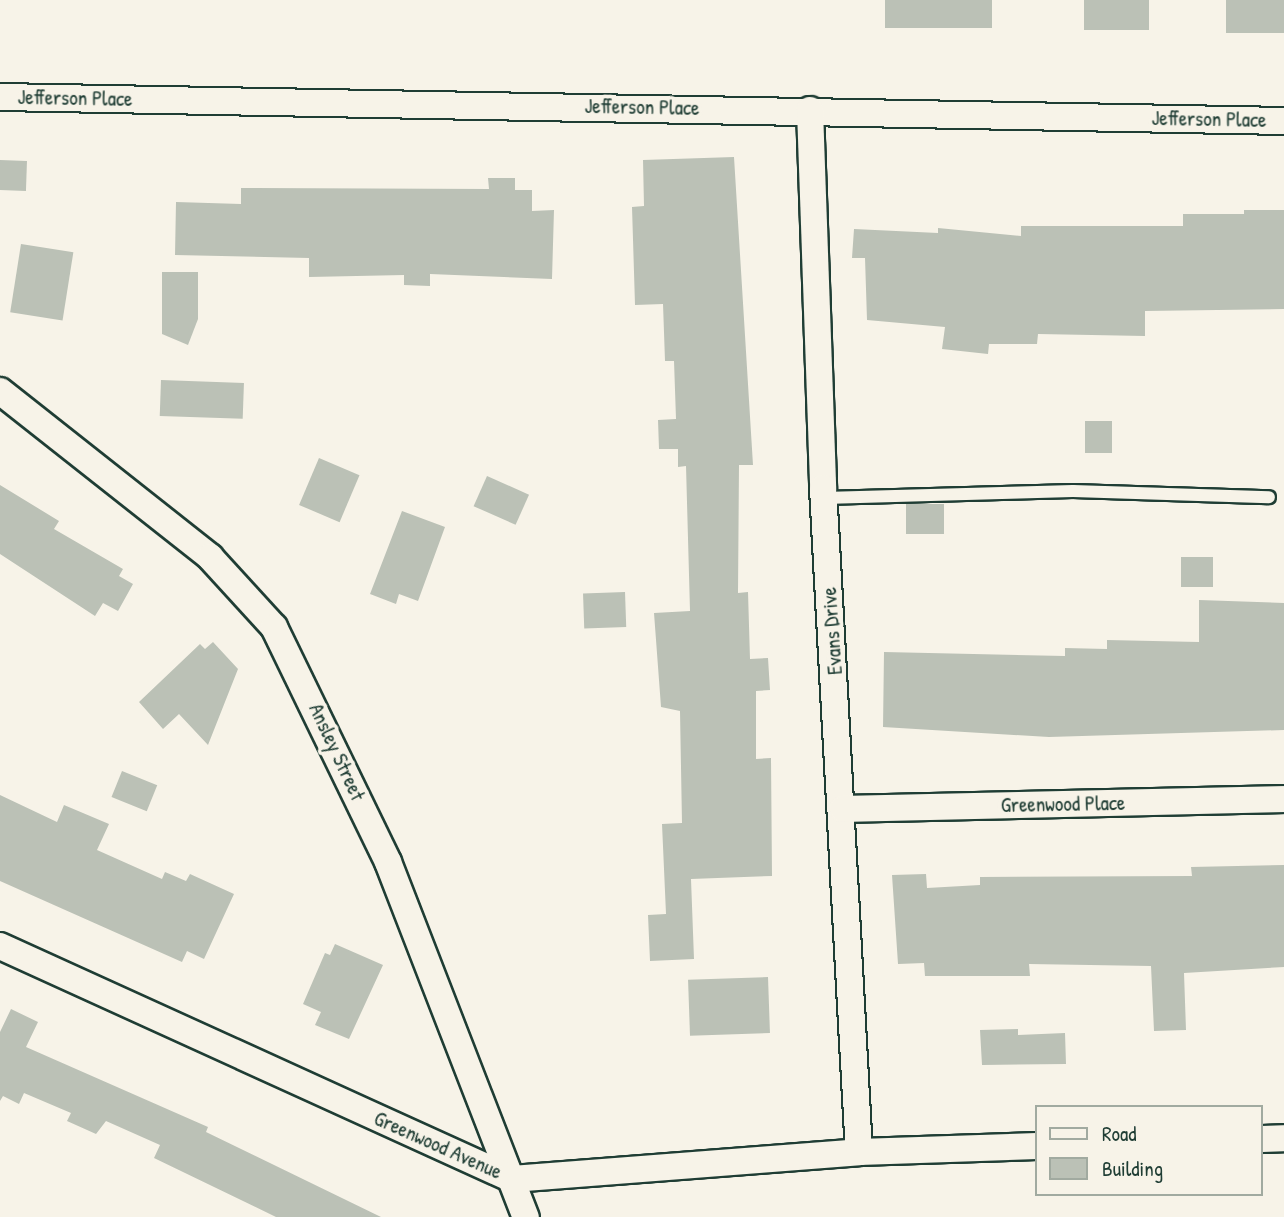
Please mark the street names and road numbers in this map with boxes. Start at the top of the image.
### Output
street label: Jefferson Place [17,84,133,112]
street label: Jefferson Place [584,93,700,121]
street label: Jefferson Place [1151,105,1267,133]
street label: Evans Drive [816,586,848,676]
street label: Ansley Street [304,699,370,805]
street label: Greenwood Place [1001,790,1125,818]
street label: Greenwood Avenue [370,1106,506,1184]

